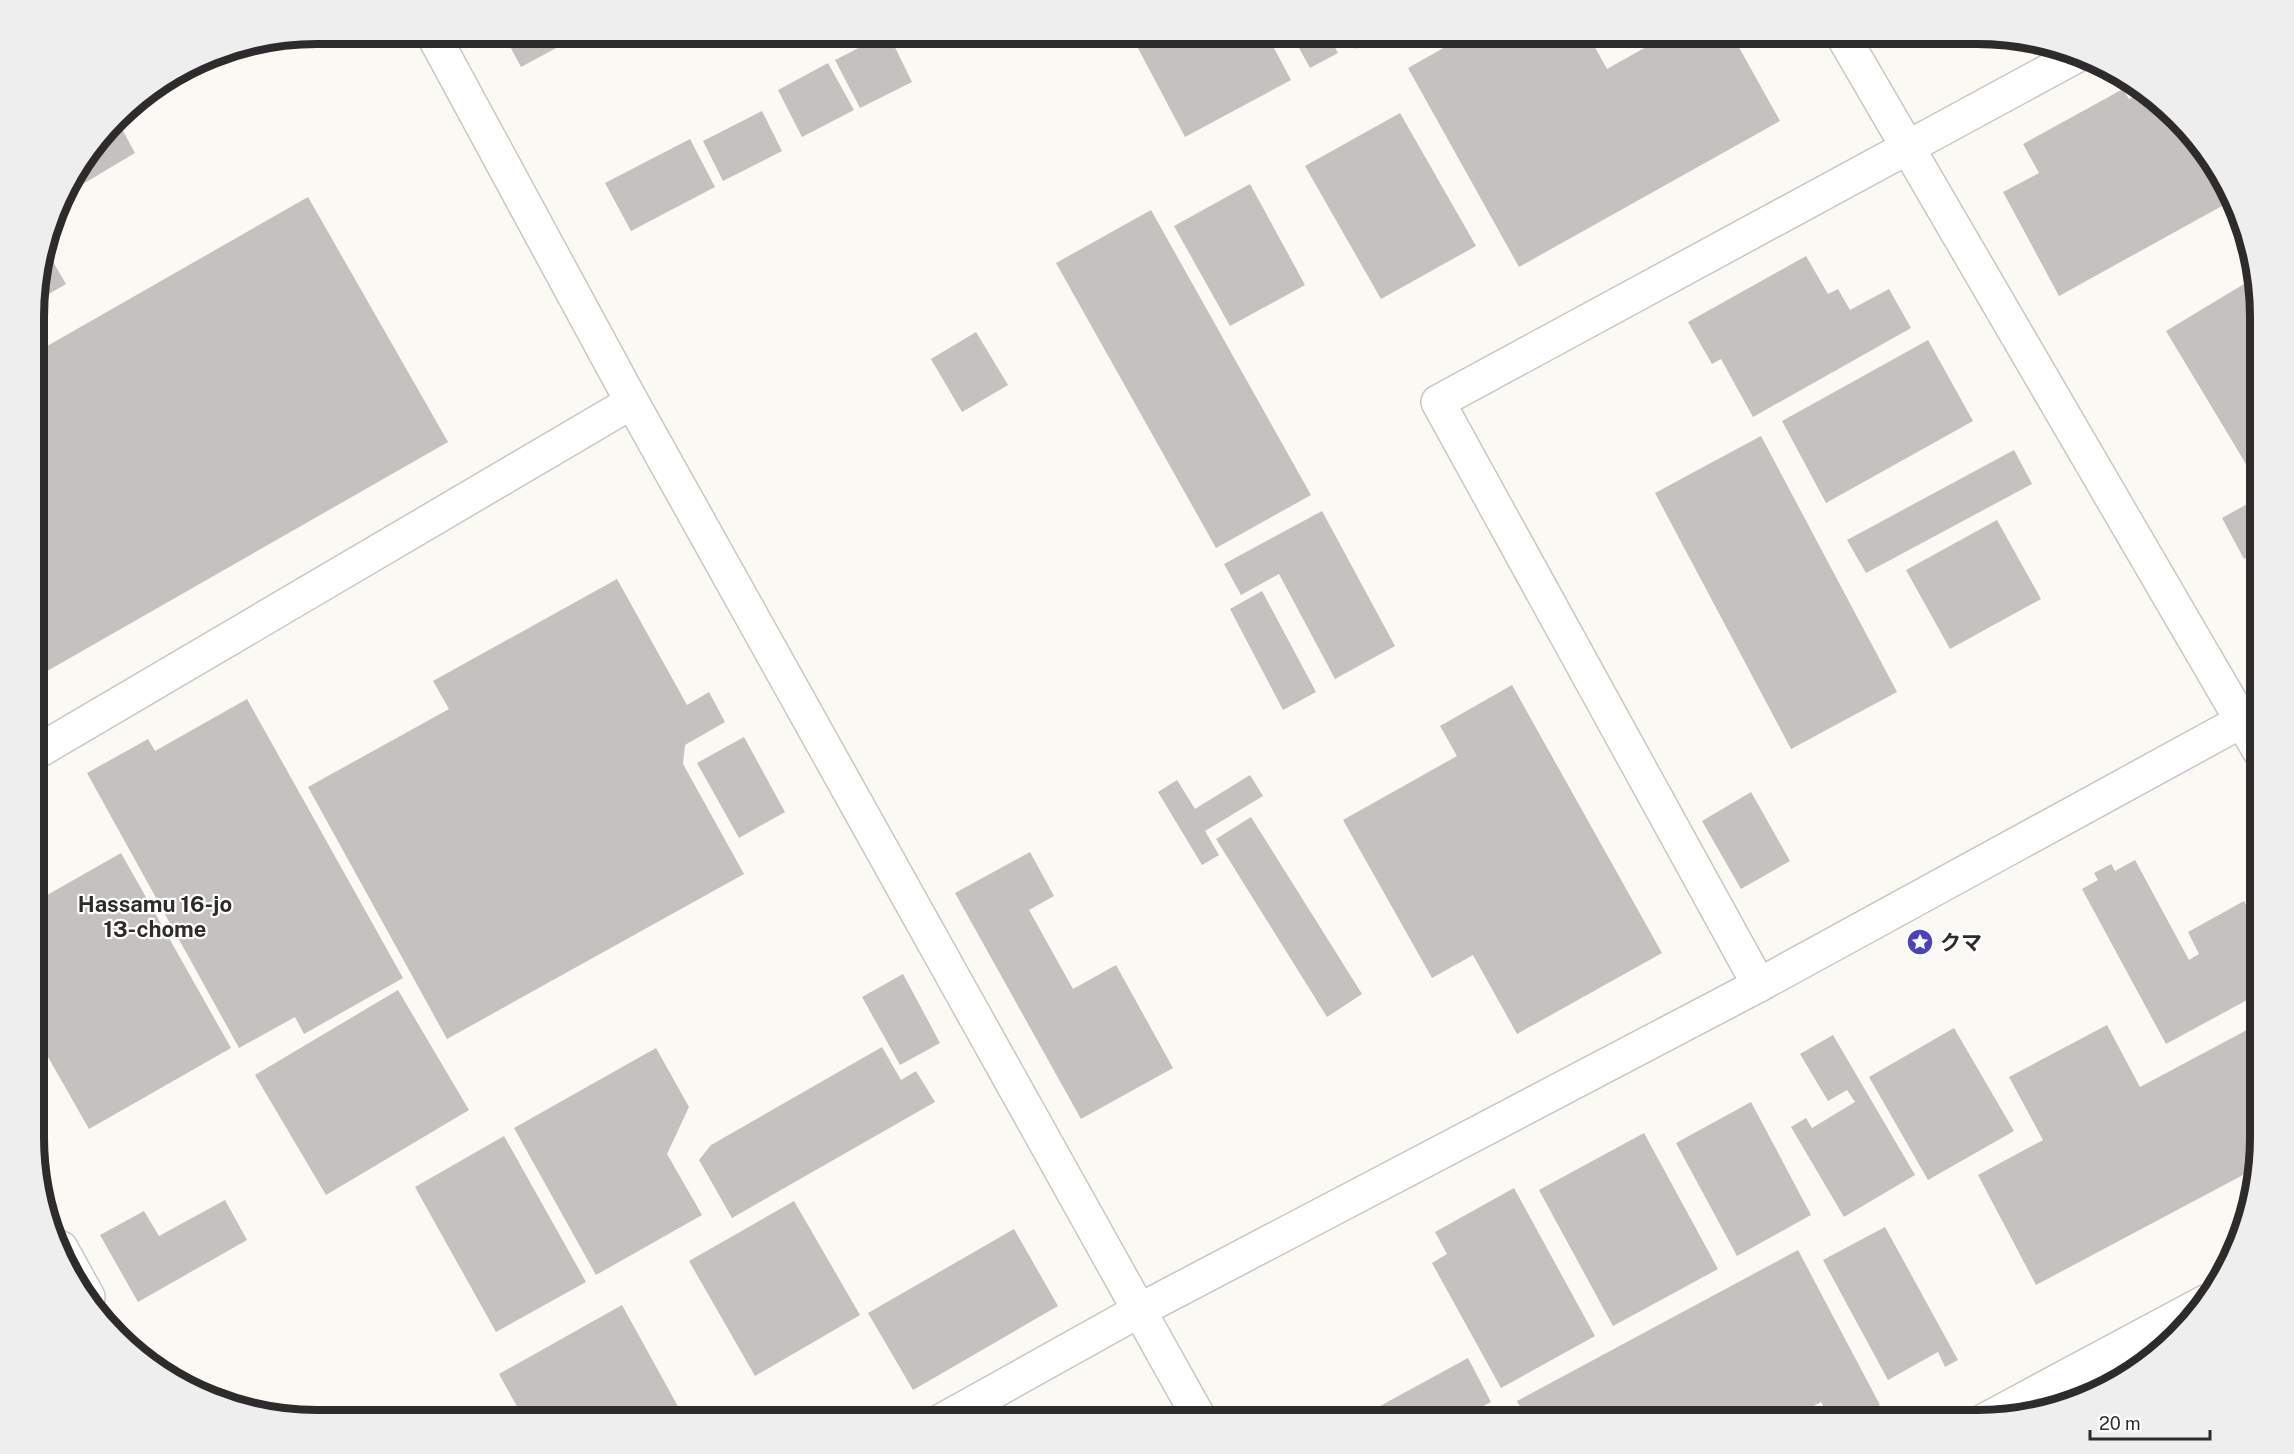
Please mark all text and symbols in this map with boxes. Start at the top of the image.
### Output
district label: Hassamu 16-jo 13-chome [78,891,232,942]
place icon: クマ [1905,927,1935,957]
place label: クマ [1940,930,1982,955]
scale bar [2090,1403,2210,1441]
text: 20 m [2099,1413,2141,1434]

